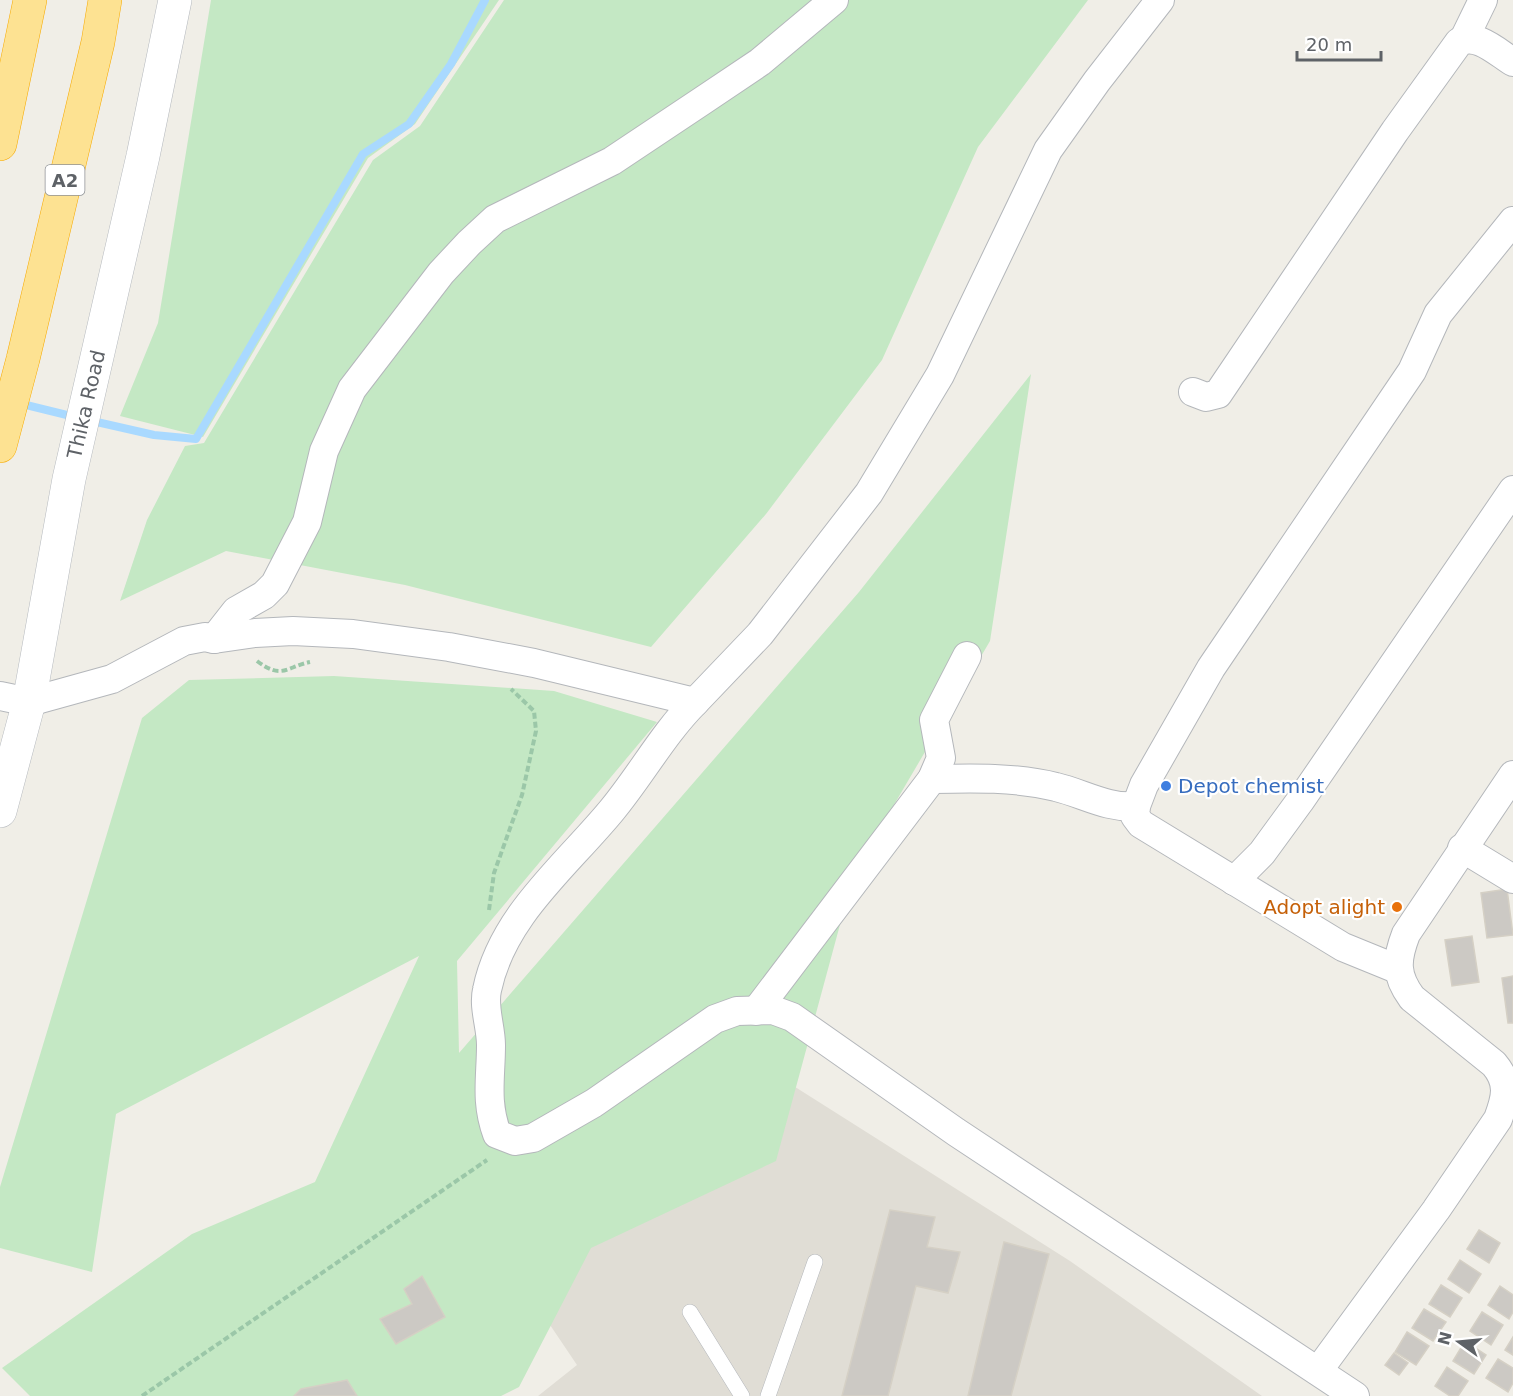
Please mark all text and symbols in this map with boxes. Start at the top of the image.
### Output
scale bar [1297,24,1381,62]
text: 20 m [1306,34,1352,55]
road number: A2 [46,165,84,195]
street label: Thika Road [62,348,110,462]
place label: Depot chemist [1178,774,1324,798]
marker: Depot chemist [1159,779,1173,793]
place label: Adopt alight [1263,895,1385,919]
marker: Adopt alight [1390,900,1404,914]
north arrow [1429,1312,1489,1372]
text: N [1434,1329,1456,1347]

